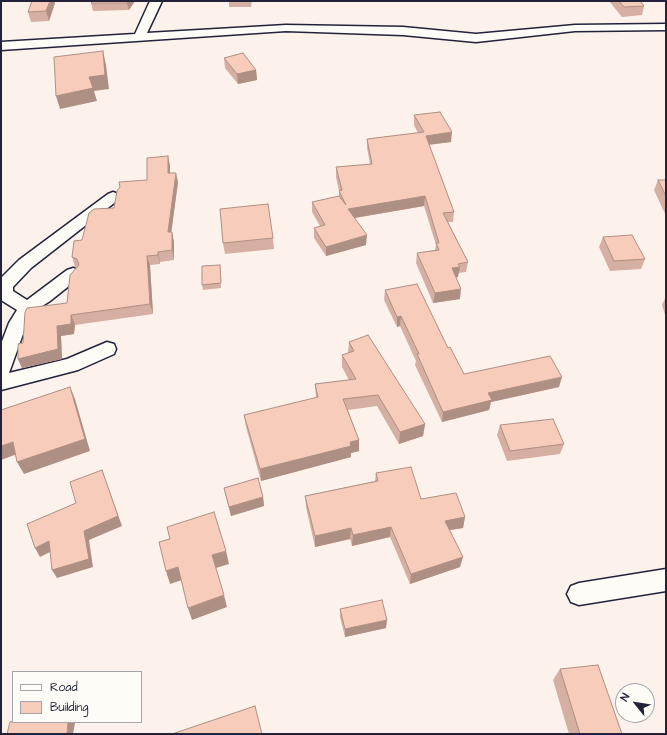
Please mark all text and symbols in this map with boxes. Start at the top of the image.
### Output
legend [12,671,142,723]
text: Road [50,679,78,696]
north arrow [615,683,655,723]
text: N [617,691,633,704]
text: Building [50,699,88,716]

